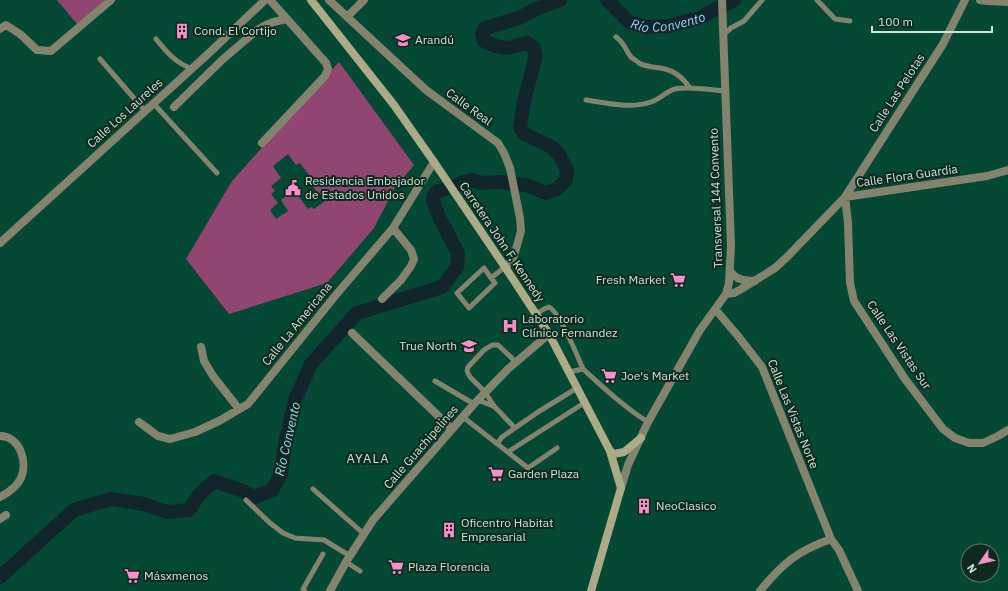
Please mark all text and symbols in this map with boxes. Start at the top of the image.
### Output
water label: Río Convento [629,8,708,37]
scale bar [872,8,992,34]
text: 100 m [878,14,913,29]
building icon: Cond. El Cortijo [173,22,191,40]
place label: Cond. El Cortijo [194,23,277,38]
school or university icon: Arandú [394,31,412,49]
place label: Arandú [415,32,454,47]
street label: Calle Las Pelotas [866,50,928,135]
street label: Calle Los Laureles [84,75,166,151]
street label: Calle Real [443,85,495,128]
street label: Transversal 144 Convento [706,127,725,268]
street label: Calle Flora Guardia [855,161,959,190]
place label: Residencia Embajador de Estados Unidos [305,173,426,202]
public building icon: Residencia Embajador de Estados Unidos [284,179,302,197]
street label: Carretera John F. Kennedy [457,179,548,305]
supermarket icon: Fresh Market [669,271,687,289]
place label: Fresh Market [596,272,666,287]
street label: Calle La Americana [258,279,335,368]
street label: Calle Las Vistas Sur [864,297,935,393]
place label: Laboratorio Clínico Fernandez [522,311,618,340]
hospital icon: Laboratorio Clínico Fernandez [501,317,519,335]
school or university icon: True North [460,337,478,355]
place label: True North [399,338,457,353]
street label: Calle Las Vistas Norte [765,357,822,471]
supermarket icon: Joe's Market [600,367,618,385]
place label: Joe's Market [621,368,689,383]
water label: Río Convento [271,400,304,478]
street label: Calle Guachipelines [380,402,461,492]
district label: AYALA [346,450,390,467]
supermarket icon: Garden Plaza [487,465,505,483]
place label: Garden Plaza [508,466,580,481]
building icon: NeoClasico [635,497,653,515]
place label: NeoClasico [656,498,717,513]
place label: Oficentro Habitat Empresarial [461,515,553,544]
building icon: Oficentro Habitat Empresarial [440,521,458,539]
north arrow [960,543,1000,583]
supermarket icon: Plaza Florencia [387,558,405,576]
place label: Plaza Florencia [408,559,490,574]
text: N [964,561,980,576]
supermarket icon: Másxmenos [123,567,141,585]
place label: Másxmenos [144,568,208,583]

